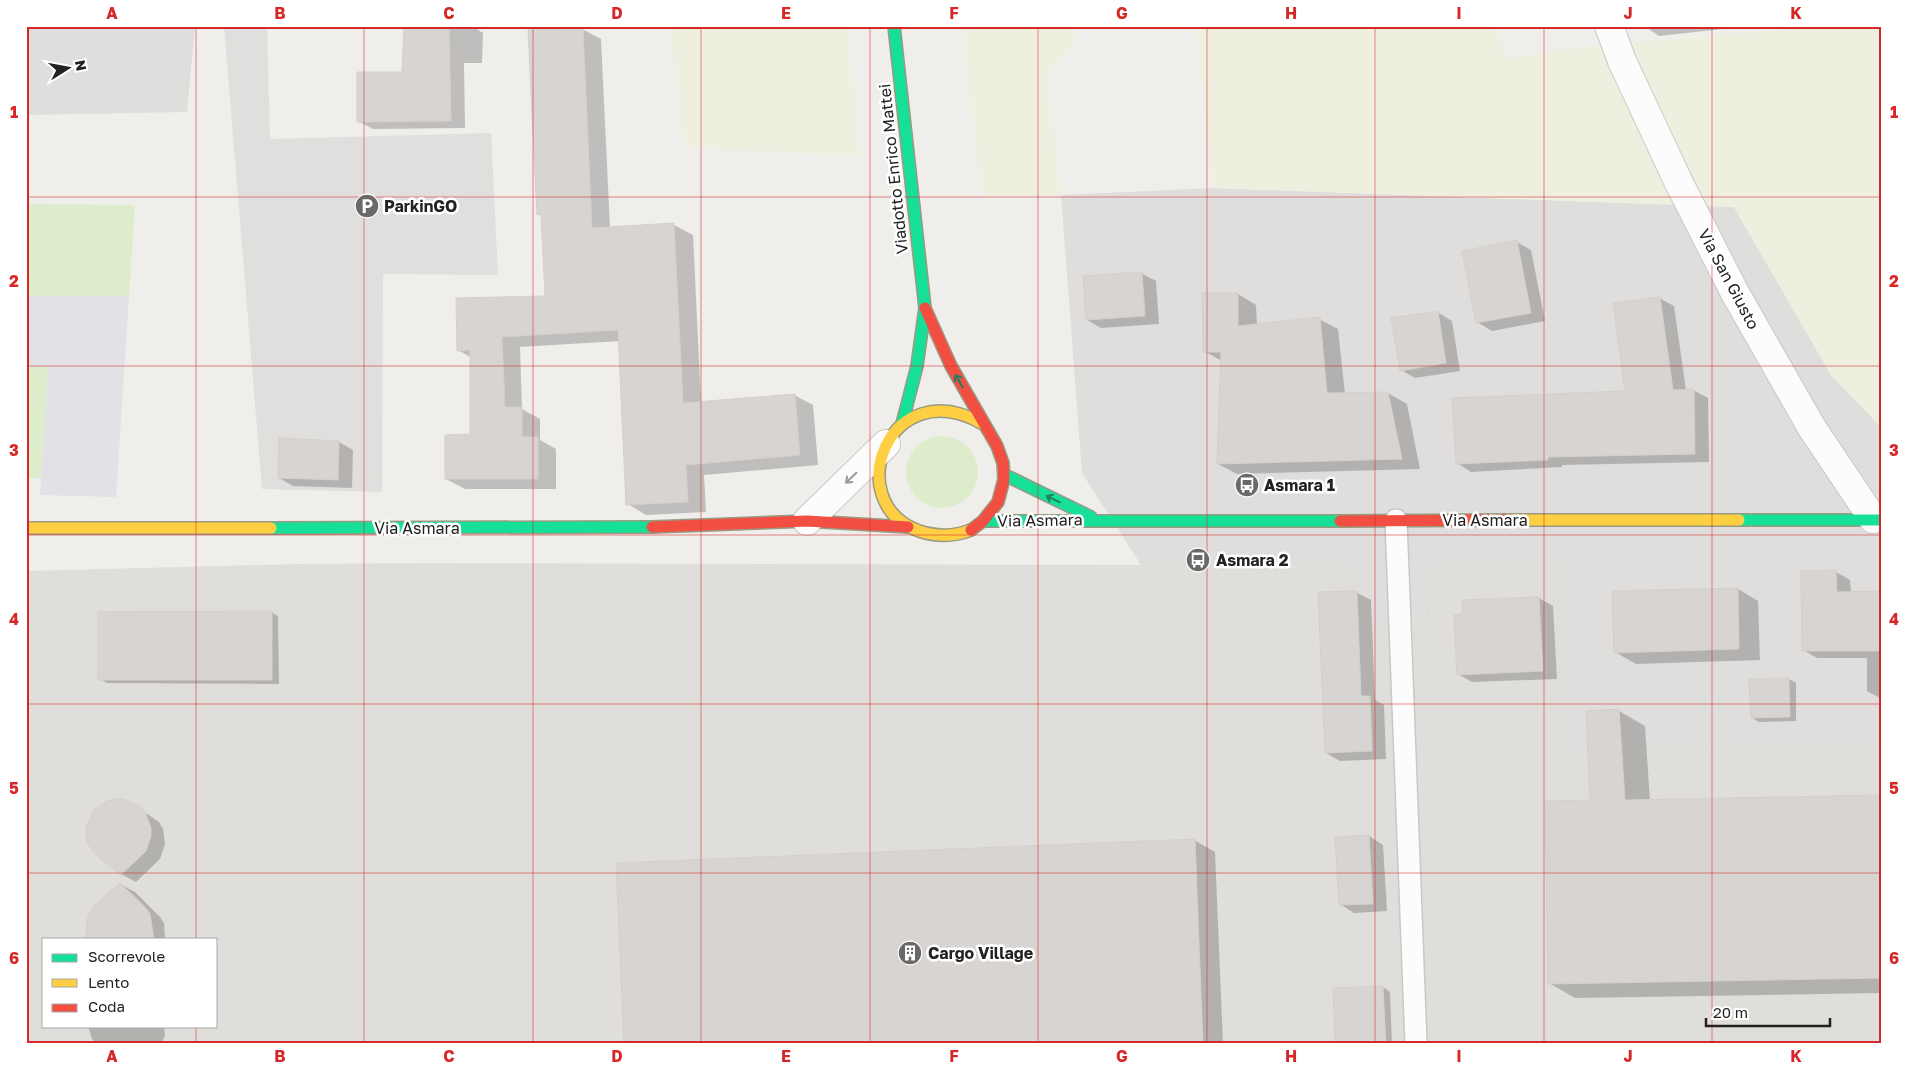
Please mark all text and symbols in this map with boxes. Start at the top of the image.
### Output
text: A [106,3,118,23]
text: B [274,3,286,23]
text: C [443,3,455,23]
text: D [611,3,623,23]
text: E [781,3,791,23]
text: F [949,3,959,23]
text: G [1116,3,1128,23]
text: H [1285,3,1297,23]
text: I [1456,3,1462,23]
text: J [1623,3,1633,23]
text: K [1790,3,1802,23]
north arrow [42,42,92,92]
text: N [72,59,91,72]
street label: Viadotto Enrico Mattei [874,83,912,255]
text: 1 [10,102,18,122]
text: 1 [1890,102,1898,122]
parking icon: ParkinGO [354,193,380,219]
place label: ParkinGO [384,196,457,216]
street label: Via San Giusto [1694,225,1764,333]
text: 2 [9,271,19,291]
text: 2 [1889,271,1899,291]
one-way arrow [954,375,964,389]
text: 3 [9,440,19,460]
text: 3 [1889,440,1899,460]
one-way arrow [844,472,857,484]
bus stop icon: Asmara 1 [1234,472,1260,498]
place label: Asmara 1 [1264,475,1335,495]
one-way arrow [1046,493,1061,503]
street label: Via Asmara [997,509,1083,531]
street label: Via Asmara [1442,510,1528,530]
street label: Via Asmara [374,518,460,538]
bus stop icon: Asmara 2 [1185,547,1211,573]
place label: Asmara 2 [1216,550,1289,570]
text: 4 [9,609,19,629]
text: 4 [1889,609,1899,629]
text: 5 [9,778,19,798]
text: 5 [1889,778,1899,798]
legend [42,938,218,1028]
building icon: Cargo Village [897,940,923,966]
place label: Cargo Village [928,943,1033,963]
text: Scorrevole [88,947,165,965]
text: 6 [9,948,19,968]
text: 6 [1889,948,1899,968]
text: Lento [88,973,129,991]
scale bar [1706,995,1829,1027]
text: Coda [88,997,125,1015]
text: 20 m [1713,1003,1748,1021]
text: A [106,1046,118,1066]
text: B [274,1046,286,1066]
text: C [443,1046,455,1066]
text: D [611,1046,623,1066]
text: E [781,1046,791,1066]
text: F [949,1046,959,1066]
text: G [1116,1046,1128,1066]
text: H [1285,1046,1297,1066]
text: I [1456,1046,1462,1066]
text: J [1623,1046,1633,1066]
text: K [1790,1046,1802,1066]

